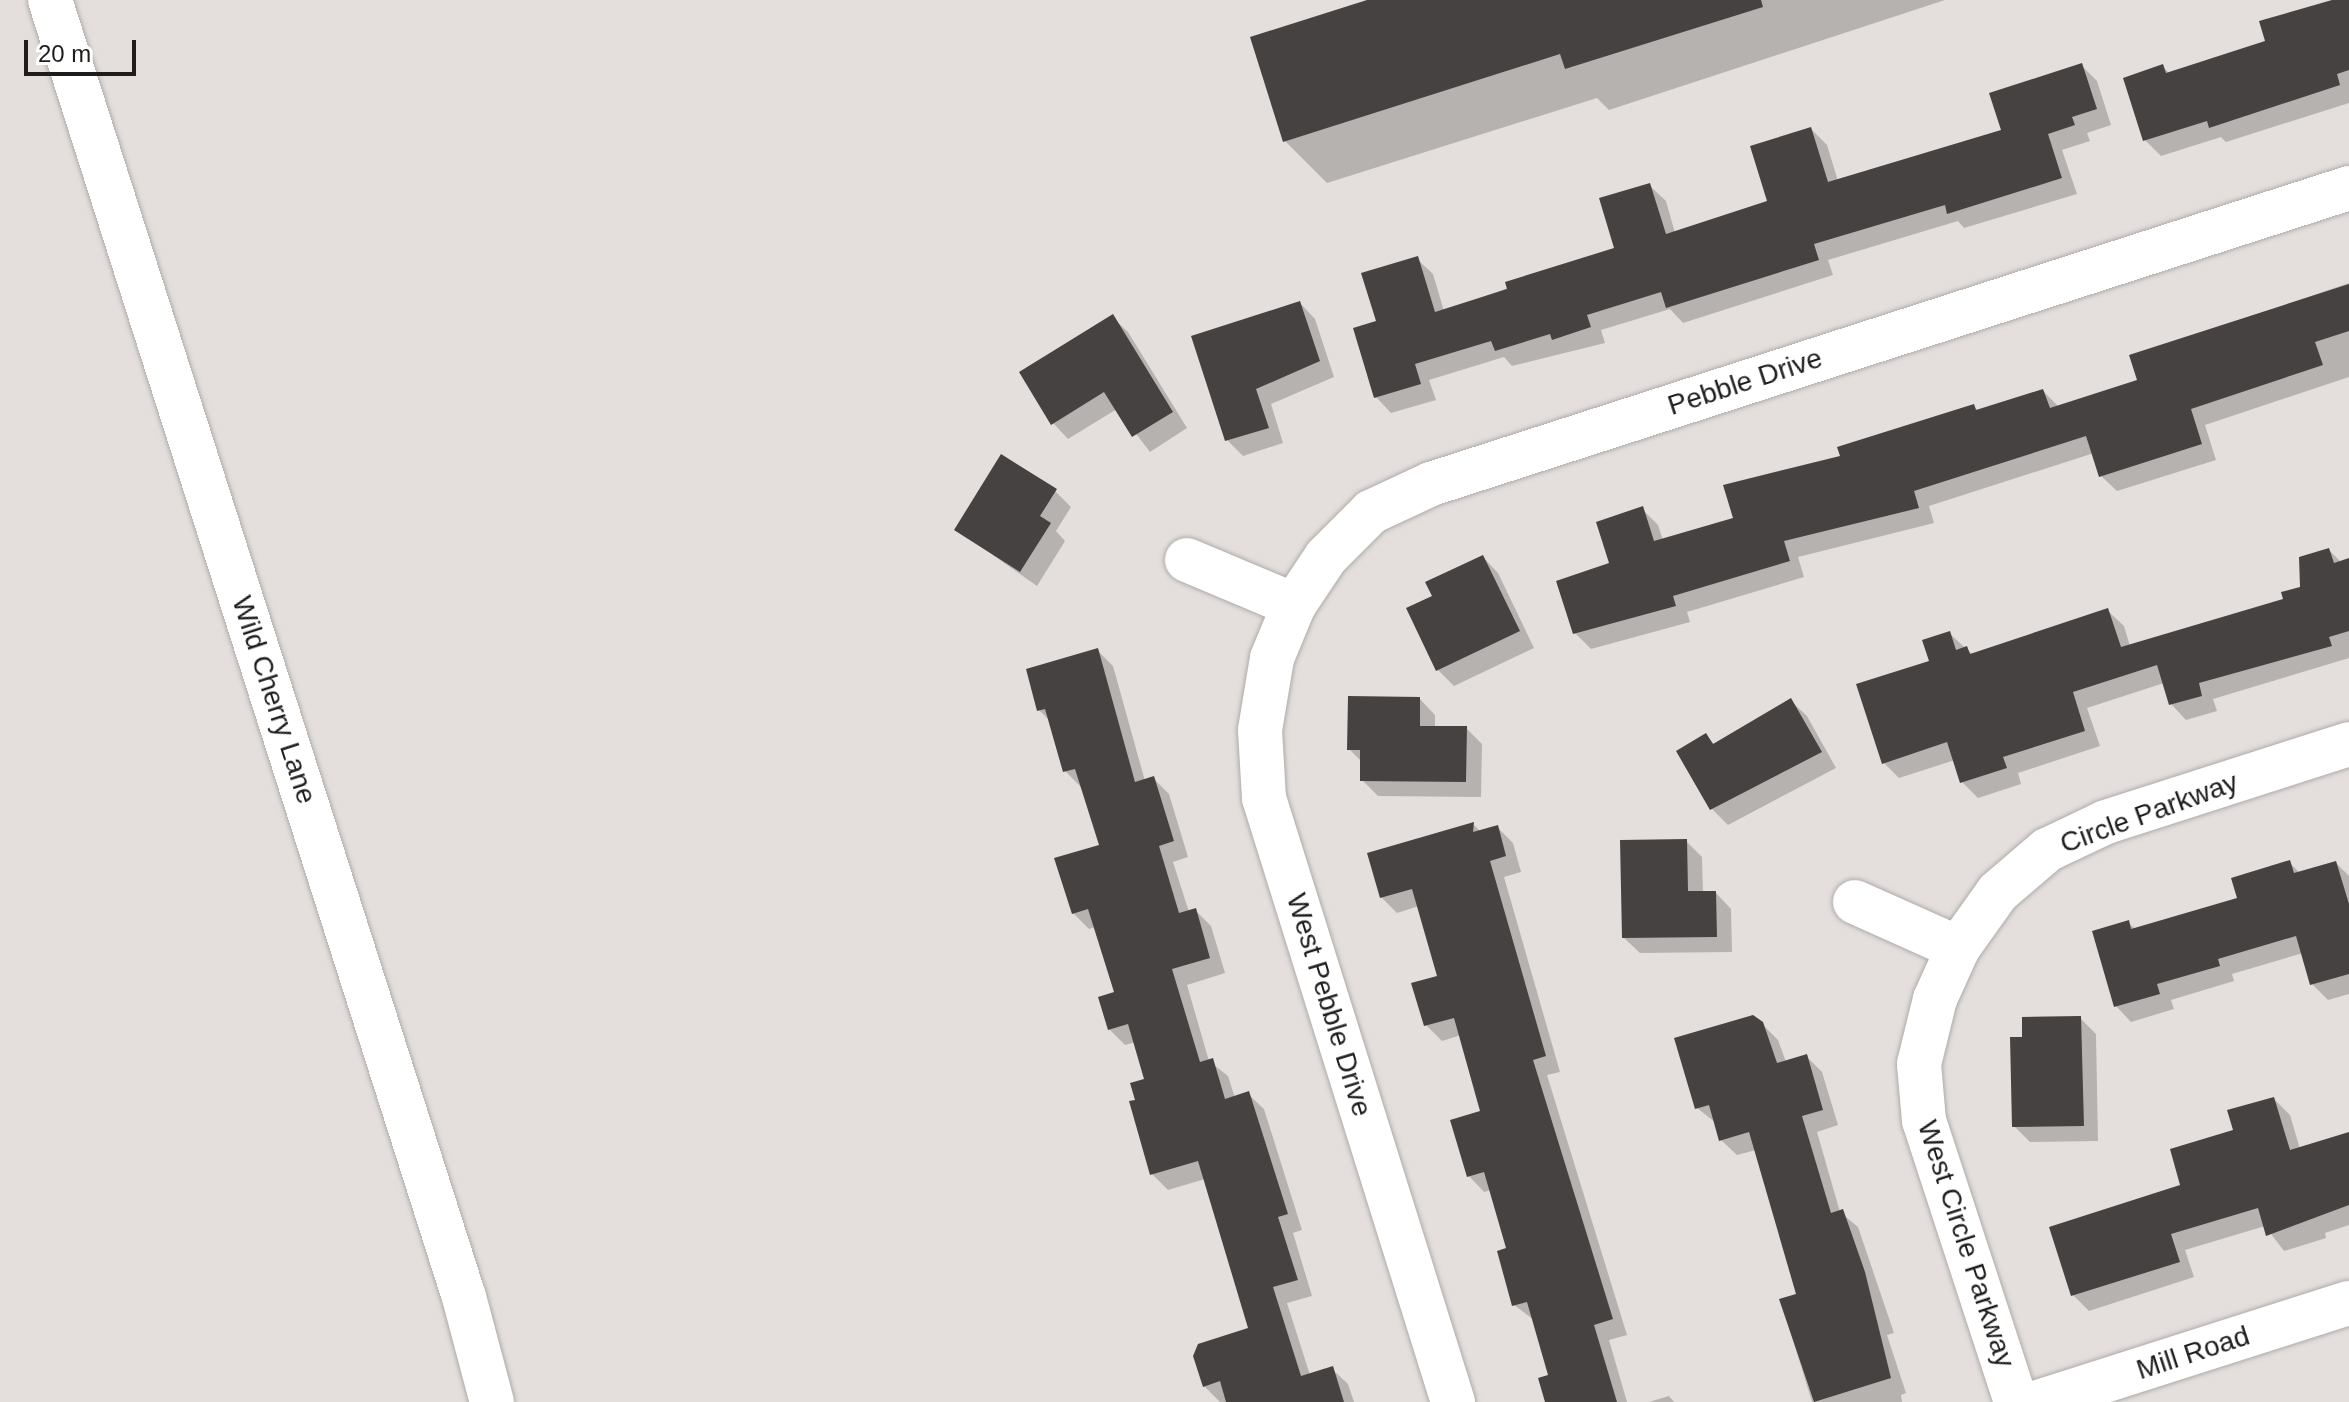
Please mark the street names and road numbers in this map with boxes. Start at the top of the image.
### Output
street label: Pebble Drive [1664,341,1826,423]
street label: Wild Cherry Lane [225,592,323,808]
street label: Circle Parkway [2056,765,2242,861]
street label: West Pebble Drive [1279,889,1379,1121]
street label: West Circle Parkway [1910,1116,2022,1372]
street label: Mill Road [2132,1319,2254,1387]

